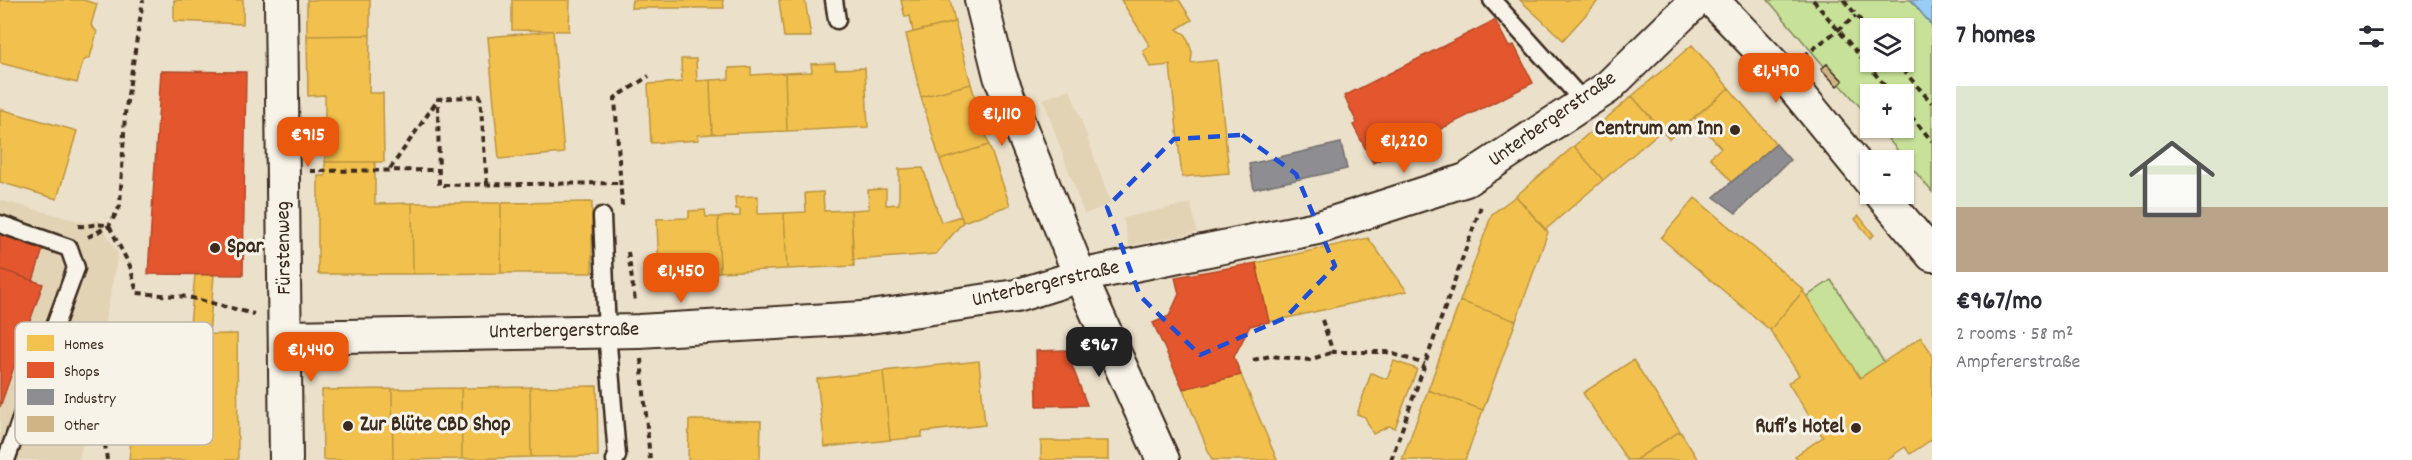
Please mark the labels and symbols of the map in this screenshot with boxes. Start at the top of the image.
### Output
pin: €1,490 [1727,53,1825,104]
street label: Unterbergerstraße [1483,65,1623,175]
pin: €1,110 [953,96,1051,147]
place label: Centrum am Inn [1595,115,1723,145]
pin: €915 [272,117,344,168]
pin: €1,220 [1355,123,1453,174]
marker: Centrum am Inn [1728,123,1742,137]
street label: Fürstenweg [269,201,301,295]
place label: Spar [227,233,265,263]
marker: Spar [208,241,222,255]
pin: €1,450 [632,253,730,304]
street label: Unterbergerstraße [969,253,1123,317]
street label: Unterbergerstraße [489,316,639,348]
legend [15,322,213,445]
pin: €967 [1063,327,1135,378]
pin: €1,440 [262,332,360,383]
text: Homes [64,334,104,357]
text: Shops [64,361,100,384]
text: Industry [64,388,116,411]
place label: Zur Blüte CBD Shop [360,411,511,441]
place label: Rufi’s Hotel [1755,413,1845,443]
text: Other [64,415,99,438]
marker: Zur Blüte CBD Shop [341,419,355,433]
marker: Rufi’s Hotel [1849,421,1863,435]

